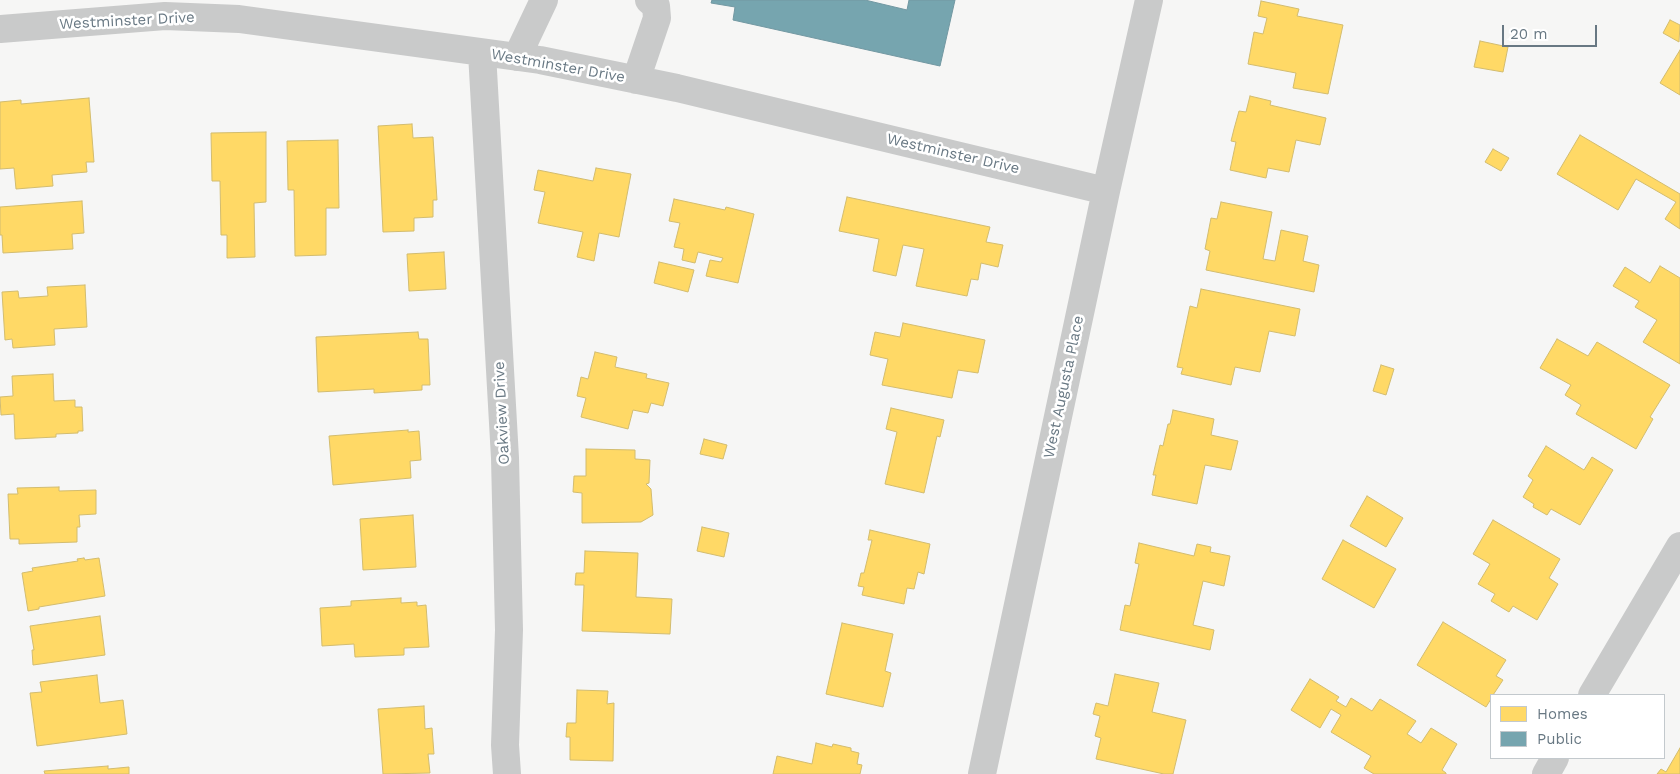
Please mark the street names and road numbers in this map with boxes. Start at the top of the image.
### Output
street label: Westminster Drive [59,8,195,34]
street label: Westminster Drive [490,45,626,87]
street label: Westminster Drive [885,130,1021,178]
street label: West Augusta Place [1040,314,1088,460]
street label: Oakview Drive [490,361,514,465]

